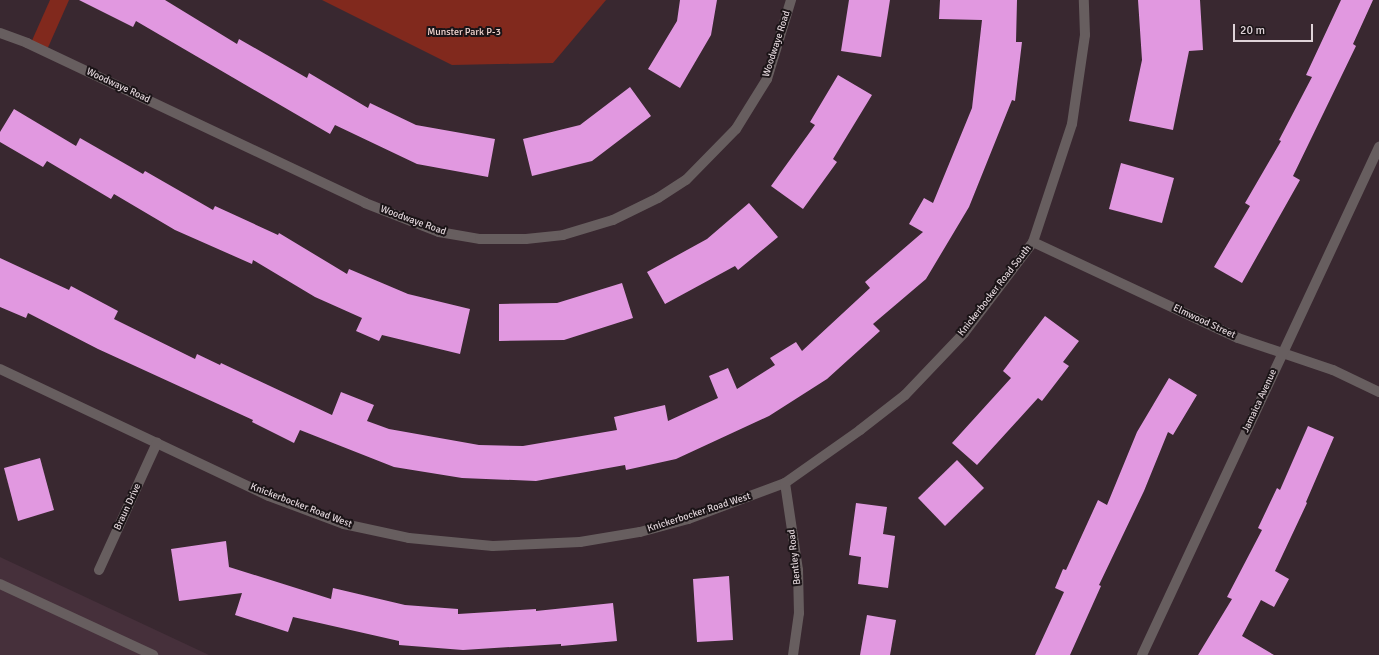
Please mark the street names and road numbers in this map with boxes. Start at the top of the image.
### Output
street label: Woodwaye Road [761,9,793,79]
street label: Woodwaye Road [84,66,152,106]
street label: Woodwaye Road [379,204,447,238]
street label: Knickerbocker Road South [956,243,1034,339]
street label: Elmwood Street [1171,302,1237,342]
street label: Jamaica Avenue [1240,368,1280,434]
street label: Knickerbocker Road West [249,481,353,531]
street label: Braun Drive [112,482,144,532]
street label: Knickerbocker Road West [646,491,752,535]
street label: Bentley Road [786,529,804,585]

